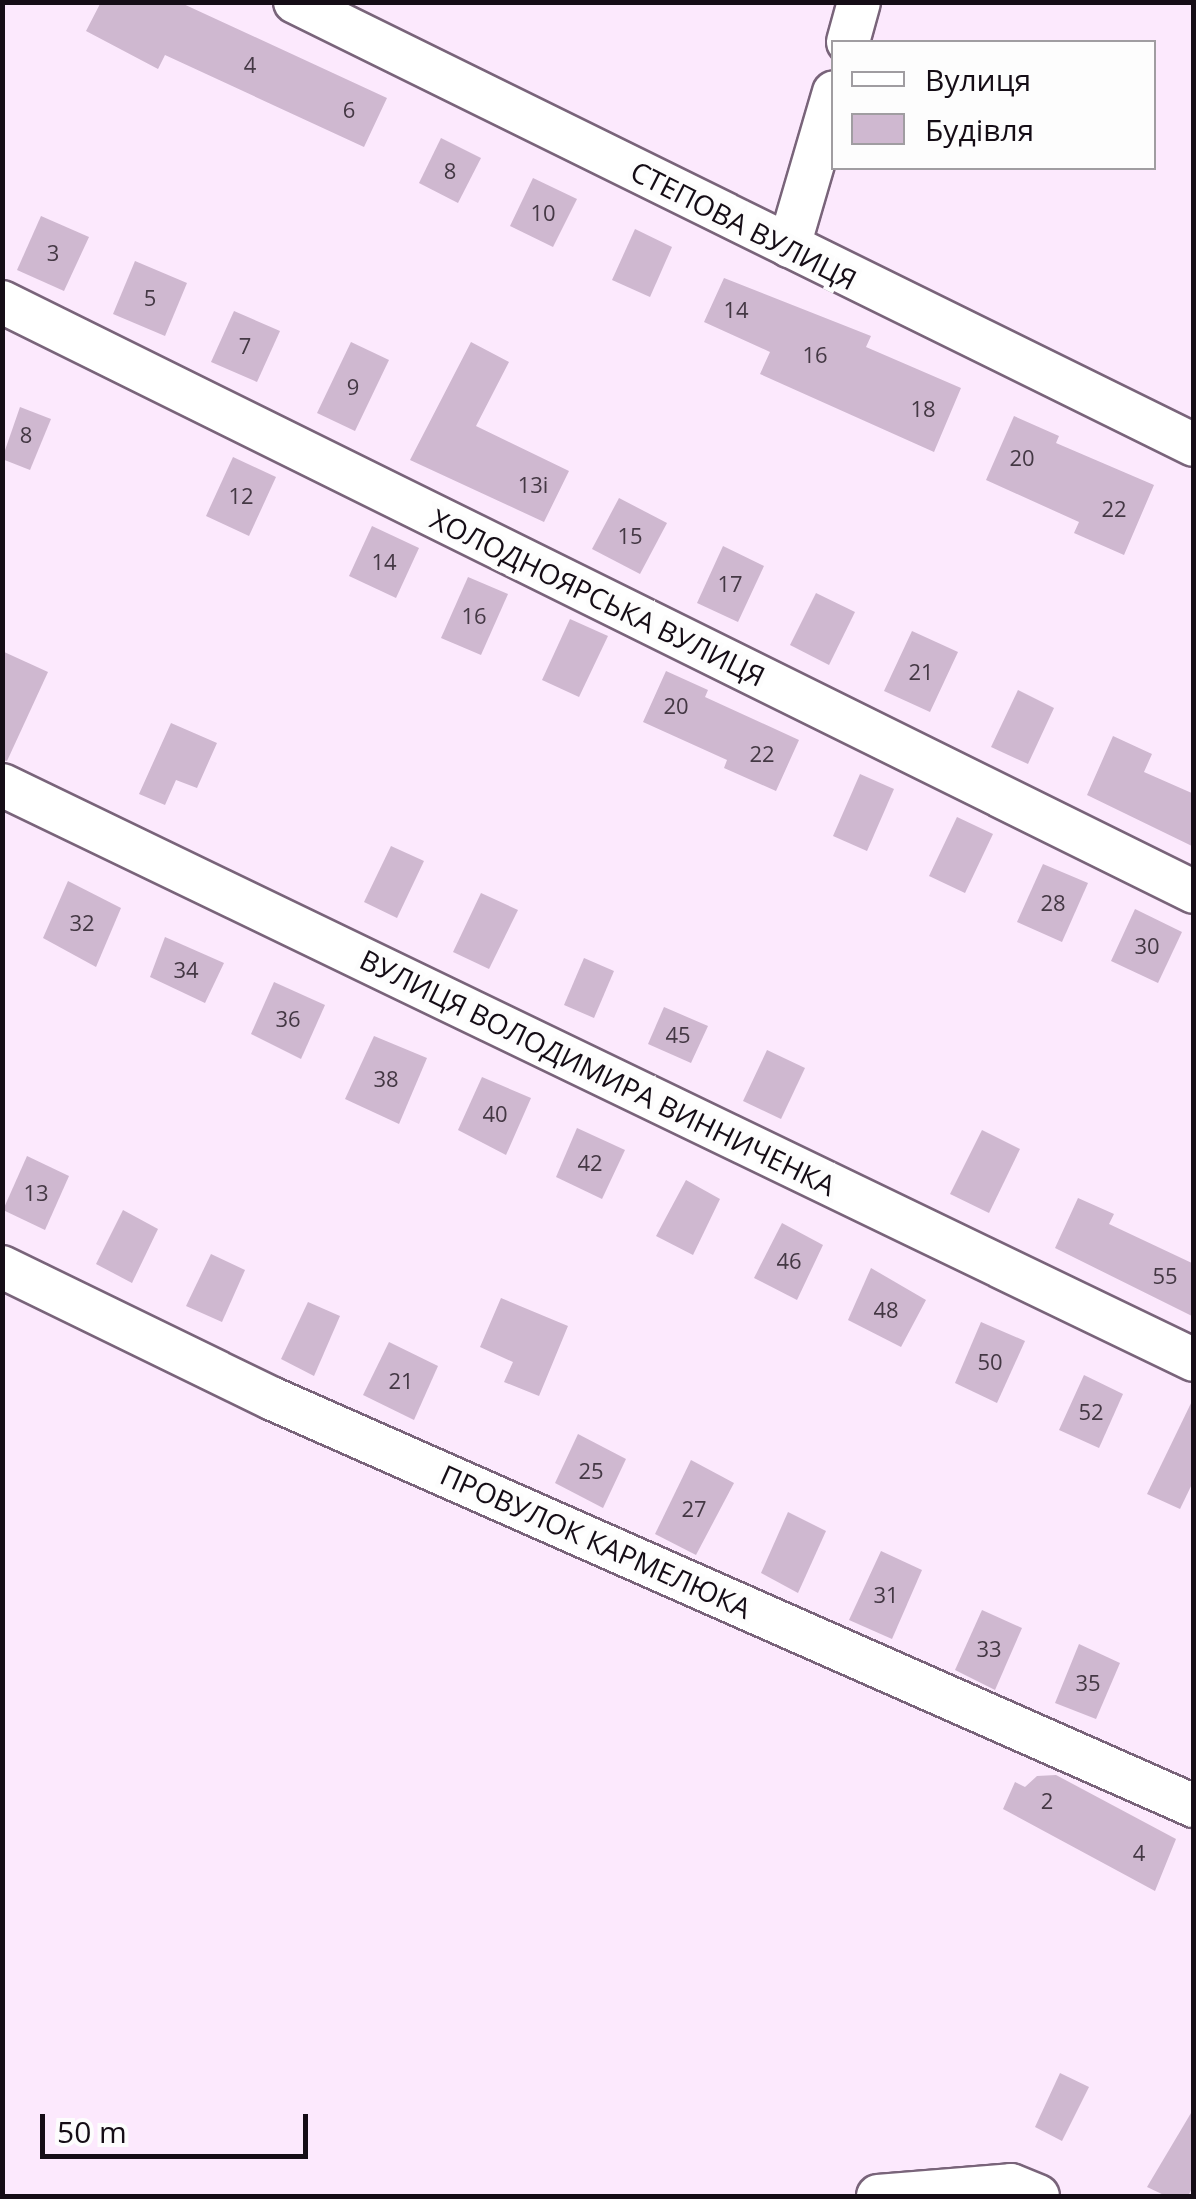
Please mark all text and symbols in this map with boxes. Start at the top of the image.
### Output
legend [831,40,1156,170]
house number: 4 [244,52,256,78]
text: Вулиця [925,59,1031,100]
house number: 6 [343,97,355,123]
text: Будівля [925,109,1034,150]
street label: СТЕПОВА ВУЛИЦЯ [626,154,862,296]
house number: 8 [444,158,456,184]
house number: 10 [530,200,556,226]
house number: 3 [47,240,59,266]
house number: 5 [144,285,156,311]
house number: 14 [723,297,749,323]
house number: 7 [239,333,251,359]
house number: 16 [802,342,828,368]
house number: 9 [347,374,359,400]
house number: 18 [910,396,936,422]
house number: 8 [20,422,32,448]
house number: 20 [1009,445,1035,471]
house number: 13і [518,472,548,498]
house number: 12 [228,483,254,509]
house number: 22 [1101,496,1127,522]
street label: ХОЛОДНОЯРСЬКА ВУЛИЦЯ [425,501,771,693]
house number: 15 [617,523,643,549]
house number: 14 [371,549,397,575]
house number: 17 [717,571,743,597]
house number: 16 [461,603,487,629]
house number: 21 [908,659,934,685]
house number: 20 [663,693,689,719]
house number: 22 [749,741,775,767]
house number: 28 [1040,890,1066,916]
house number: 32 [69,910,95,936]
house number: 30 [1134,933,1160,959]
street label: ВУЛИЦЯ ВОЛОДИМИРА ВИННИЧЕНКА [355,942,841,1202]
house number: 34 [173,957,199,983]
house number: 36 [275,1006,301,1032]
house number: 45 [665,1022,691,1048]
house number: 38 [373,1066,399,1092]
house number: 40 [482,1101,508,1127]
house number: 42 [577,1150,603,1176]
house number: 13 [23,1180,49,1206]
house number: 46 [776,1248,802,1274]
house number: 55 [1152,1263,1178,1289]
house number: 48 [873,1297,899,1323]
house number: 50 [977,1349,1003,1375]
house number: 21 [388,1368,414,1394]
house number: 52 [1078,1399,1104,1425]
street label: ПРОВУЛОК КАРМЕЛЮКА [436,1457,756,1625]
house number: 25 [578,1458,604,1484]
house number: 27 [681,1496,707,1522]
house number: 31 [873,1582,899,1608]
house number: 33 [976,1636,1002,1662]
house number: 35 [1075,1670,1101,1696]
house number: 2 [1041,1788,1053,1814]
house number: 4 [1133,1840,1145,1866]
scale bar [45,2094,312,2156]
text: 50 m [57,2111,127,2152]

